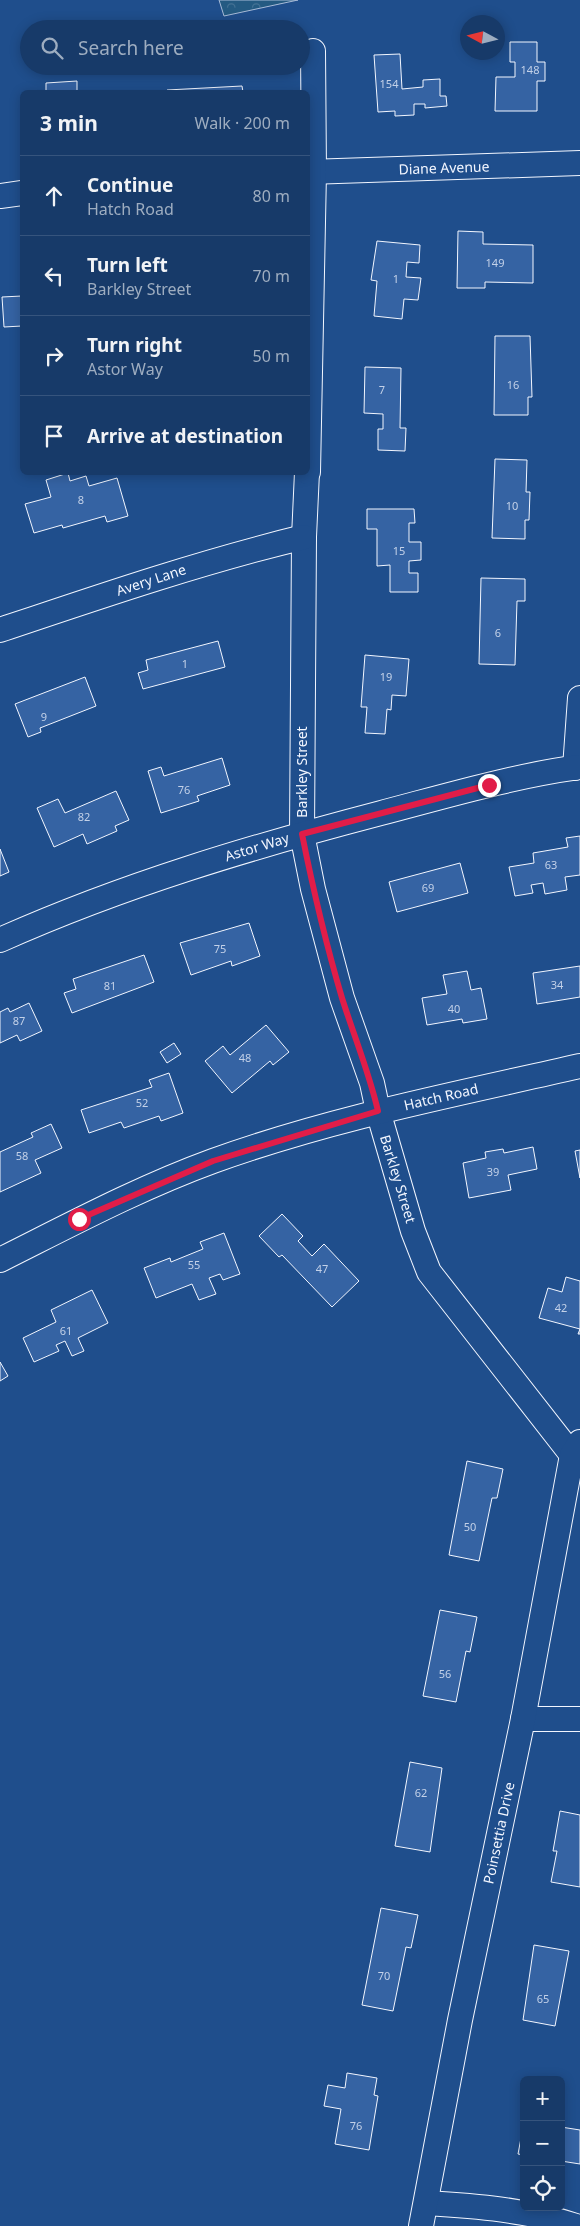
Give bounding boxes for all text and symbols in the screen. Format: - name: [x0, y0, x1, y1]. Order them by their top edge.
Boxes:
- north arrow: [460, 15, 505, 60]
- search box: [20, 20, 310, 75]
- icon: search: [38, 34, 66, 62]
- text: Search here: [78, 35, 184, 61]
- house number: 148: [521, 62, 539, 77]
- house number: 154: [380, 76, 399, 91]
- text: 3 min: [40, 109, 98, 137]
- text: Walk · 200 m: [195, 112, 290, 134]
- street label: Diane Avenue: [398, 156, 490, 179]
- text: Continue: [87, 172, 173, 198]
- icon: ahead: [40, 182, 68, 210]
- text: 80 m: [253, 185, 290, 207]
- text: Hatch Road: [87, 198, 174, 220]
- text: Turn left: [87, 252, 168, 278]
- house number: 149: [486, 255, 504, 270]
- icon: left: [40, 262, 68, 290]
- text: 70 m: [253, 265, 290, 287]
- house number: 1: [393, 271, 399, 286]
- text: Barkley Street: [87, 278, 191, 300]
- text: Turn right: [87, 332, 182, 358]
- icon: right: [40, 342, 68, 370]
- text: 50 m: [253, 345, 290, 367]
- text: Astor Way: [87, 358, 163, 380]
- house number: 16: [507, 377, 519, 392]
- house number: 7: [379, 382, 385, 397]
- icon: arrive: [40, 422, 68, 450]
- text: Arrive at destination: [87, 423, 283, 449]
- house number: 8: [78, 492, 84, 507]
- house number: 10: [506, 498, 518, 513]
- house number: 15: [393, 543, 405, 558]
- street label: Avery Lane: [114, 559, 188, 600]
- house number: 6: [495, 625, 501, 640]
- house number: 1: [182, 656, 188, 671]
- house number: 19: [380, 669, 392, 684]
- house number: 9: [41, 709, 47, 724]
- street label: Barkley Street: [292, 726, 311, 818]
- route end: [478, 774, 501, 797]
- house number: 76: [178, 782, 190, 797]
- house number: 82: [78, 809, 90, 824]
- street label: Astor Way: [222, 827, 292, 865]
- house number: 63: [545, 857, 557, 872]
- house number: 69: [422, 880, 434, 895]
- house number: 75: [214, 941, 226, 956]
- house number: 34: [551, 977, 564, 992]
- house number: 81: [104, 978, 116, 993]
- house number: 40: [448, 1001, 460, 1016]
- house number: 87: [13, 1013, 25, 1028]
- house number: 48: [239, 1050, 251, 1065]
- street label: Hatch Road: [402, 1079, 480, 1114]
- house number: 52: [136, 1095, 148, 1110]
- street label: Barkley Street: [376, 1132, 421, 1225]
- house number: 58: [16, 1148, 28, 1163]
- house number: 39: [487, 1164, 499, 1179]
- route start: [68, 1208, 91, 1231]
- house number: 55: [188, 1257, 200, 1272]
- house number: 47: [316, 1261, 328, 1276]
- house number: 42: [555, 1300, 567, 1315]
- house number: 61: [60, 1323, 72, 1338]
- house number: 50: [464, 1519, 476, 1534]
- house number: 56: [439, 1666, 451, 1681]
- street label: Poinsettia Drive: [478, 1780, 519, 1886]
- house number: 62: [415, 1785, 427, 1800]
- house number: 70: [378, 1968, 390, 1983]
- house number: 65: [537, 1991, 549, 2006]
- map controls: [520, 2076, 565, 2211]
- button: +: [520, 2076, 565, 2121]
- house number: 76: [350, 2118, 362, 2133]
- button: −: [520, 2121, 565, 2166]
- button: locate: [520, 2166, 565, 2211]

